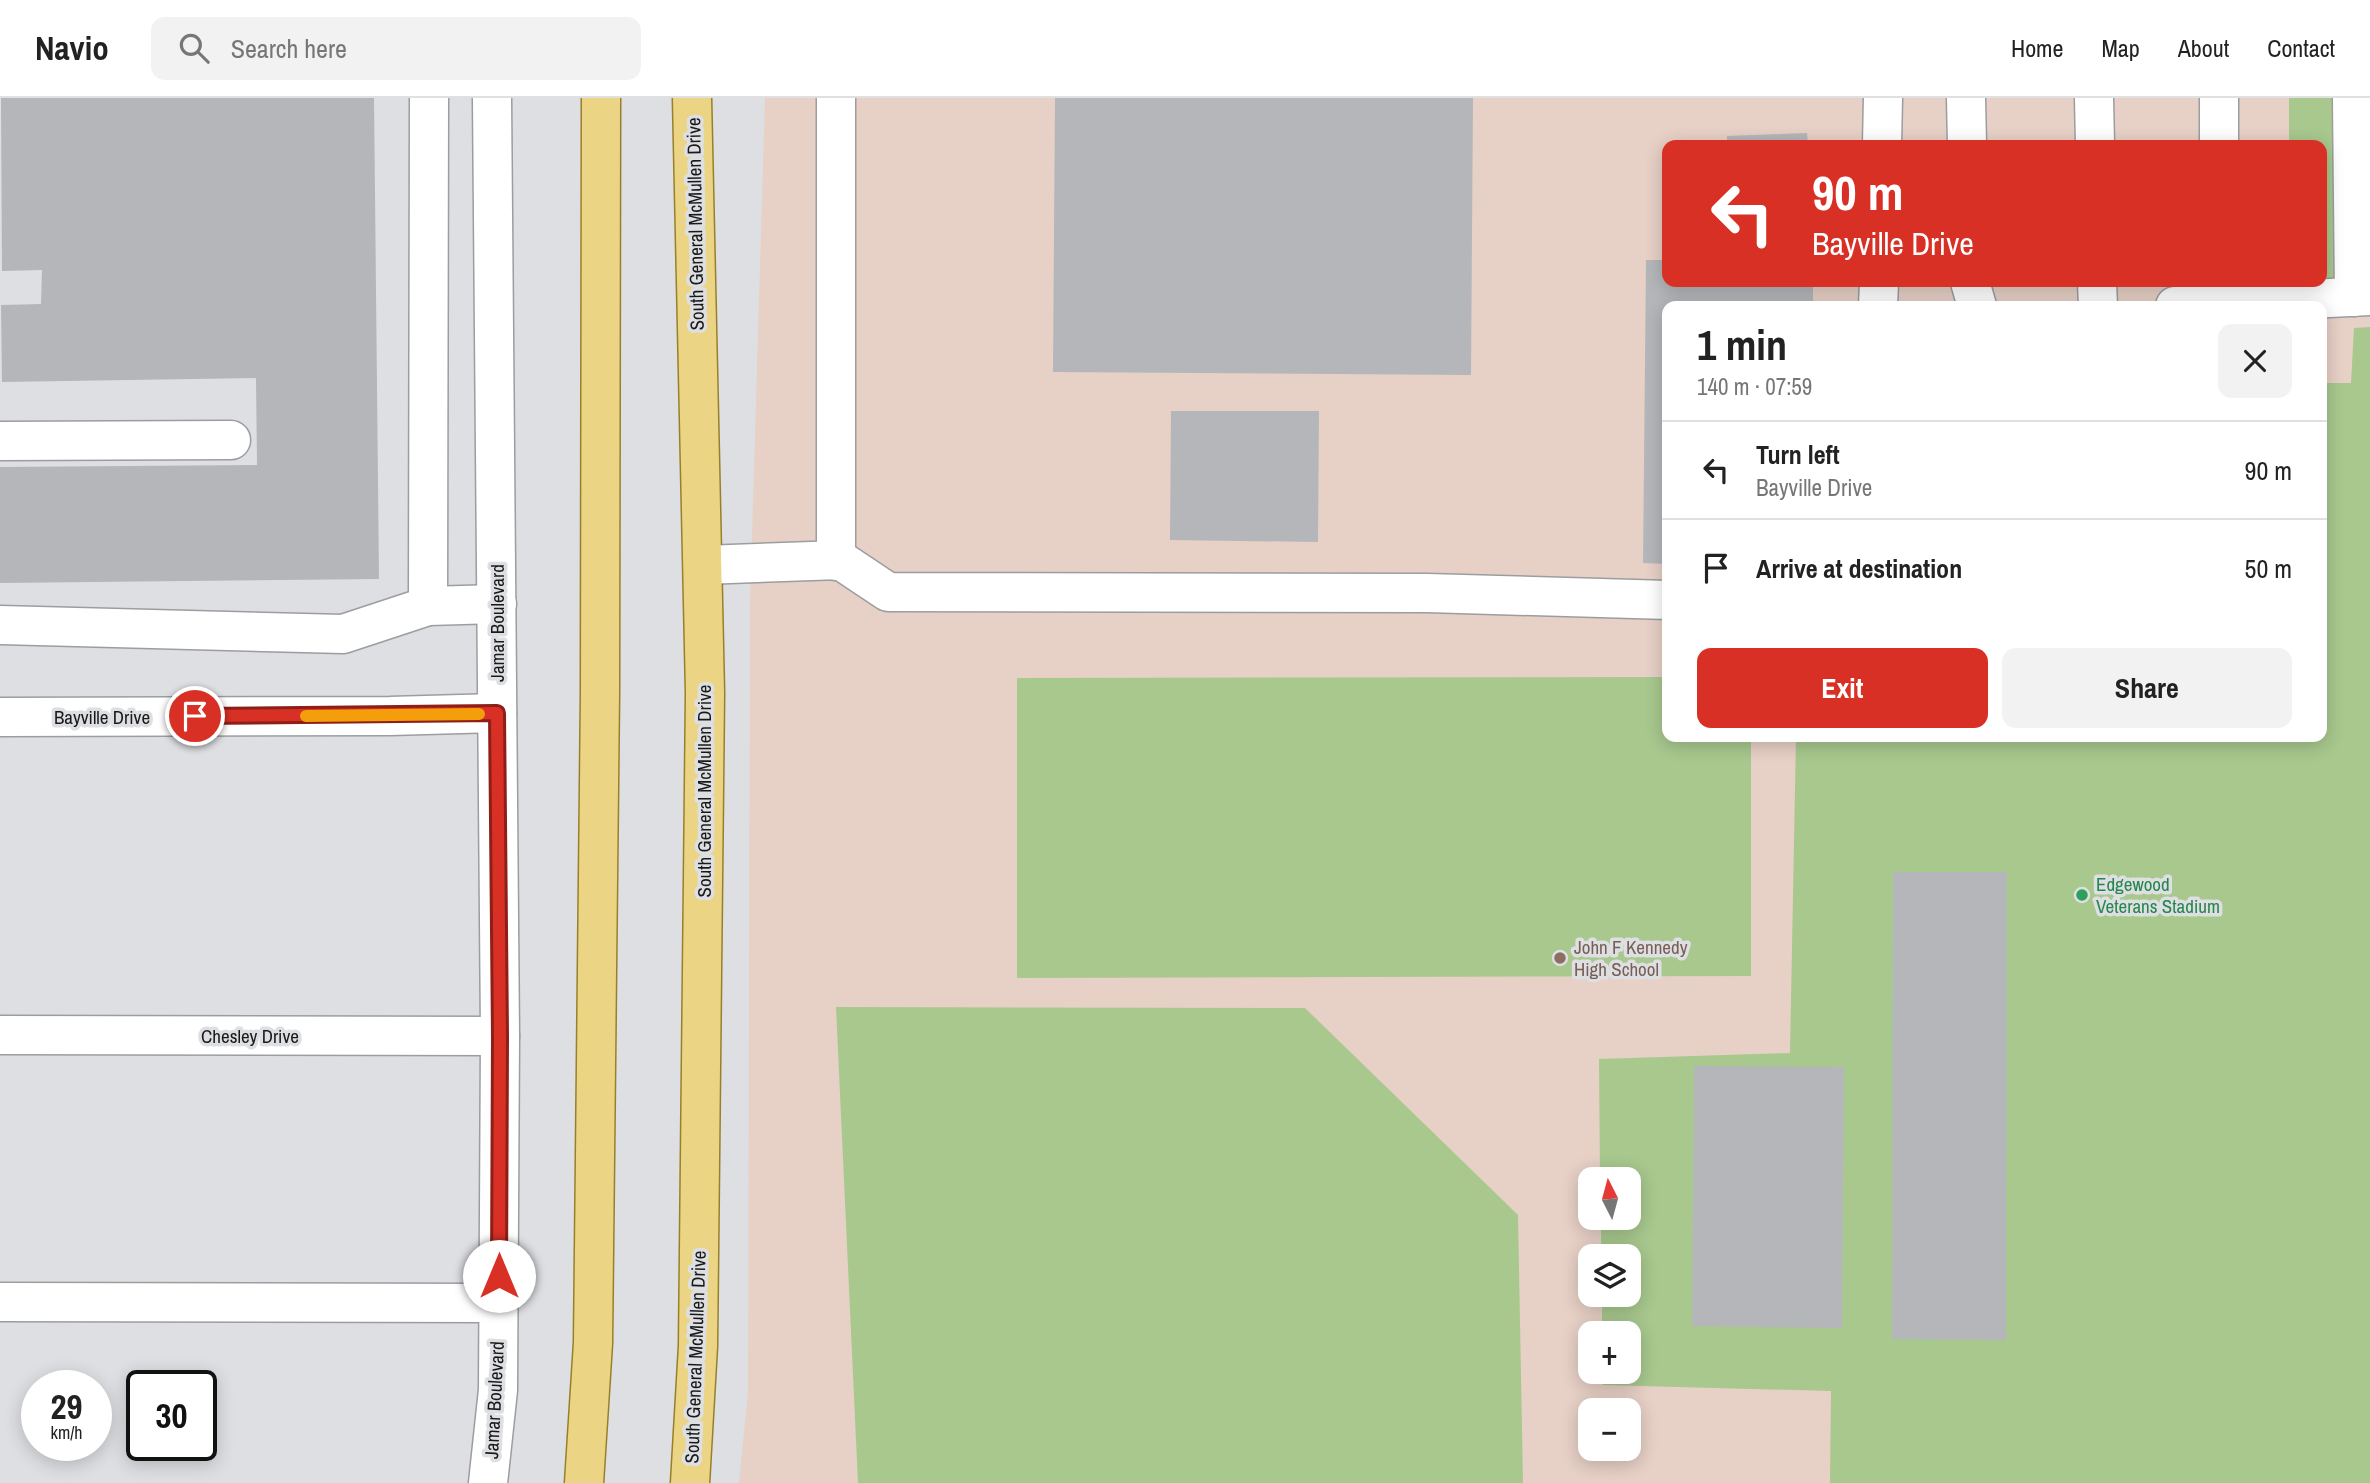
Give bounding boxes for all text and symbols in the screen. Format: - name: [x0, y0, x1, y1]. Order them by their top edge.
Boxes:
- search box: [151, 17, 641, 80]
- text: Navio: [35, 26, 109, 70]
- icon: search: [175, 29, 213, 67]
- text: Search here: [231, 31, 347, 66]
- text: Home: [2011, 32, 2063, 64]
- text: Map: [2101, 32, 2140, 64]
- text: About: [2178, 32, 2229, 64]
- text: Contact: [2267, 32, 2335, 64]
- street label: South General McMullen Drive: [680, 117, 710, 331]
- text: 90 m: [1812, 159, 1904, 225]
- icon: left: [1697, 168, 1788, 259]
- text: Bayville Drive: [1812, 222, 1974, 265]
- text: 1 min: [1697, 317, 1787, 373]
- button: close: [2218, 324, 2292, 398]
- text: 140 m · 07:59: [1697, 371, 1812, 402]
- text: Turn left: [1756, 437, 1840, 472]
- icon: left: [1697, 451, 1735, 489]
- text: 90 m: [2245, 453, 2292, 488]
- text: Bayville Drive: [1756, 472, 1872, 503]
- icon: arrive: [1697, 549, 1735, 587]
- text: Arrive at destination: [1756, 551, 1962, 586]
- text: 50 m: [2245, 551, 2292, 586]
- street label: Jamar Boulevard: [484, 564, 510, 682]
- button: Exit: [1697, 648, 1988, 728]
- button: Share: [2002, 648, 2292, 728]
- street label: South General McMullen Drive: [691, 684, 717, 898]
- pin: [165, 686, 225, 746]
- icon: arrive: [176, 697, 214, 735]
- street label: Bayville Drive: [54, 704, 150, 730]
- place label: Edgewood Veterans Stadium: [2096, 871, 2220, 919]
- marker: Edgewood Veterans Stadium: [2074, 887, 2090, 903]
- place label: John F Kennedy High School: [1574, 934, 1688, 982]
- marker: John F Kennedy High School: [1552, 950, 1568, 966]
- street label: Chesley Drive: [201, 1023, 299, 1049]
- north arrow: [1578, 1167, 1642, 1230]
- map controls: [1578, 1167, 1641, 1461]
- position arrow: [462, 1239, 536, 1313]
- button: layers: [1578, 1244, 1641, 1307]
- street label: South General McMullen Drive: [678, 1250, 712, 1464]
- button: +: [1578, 1321, 1641, 1384]
- street label: Jamar Boulevard: [478, 1341, 510, 1459]
- speed limit sign: 30: [126, 1370, 217, 1461]
- text: 29: [51, 1383, 82, 1430]
- button: −: [1578, 1398, 1641, 1461]
- text: km/h: [51, 1420, 83, 1445]

